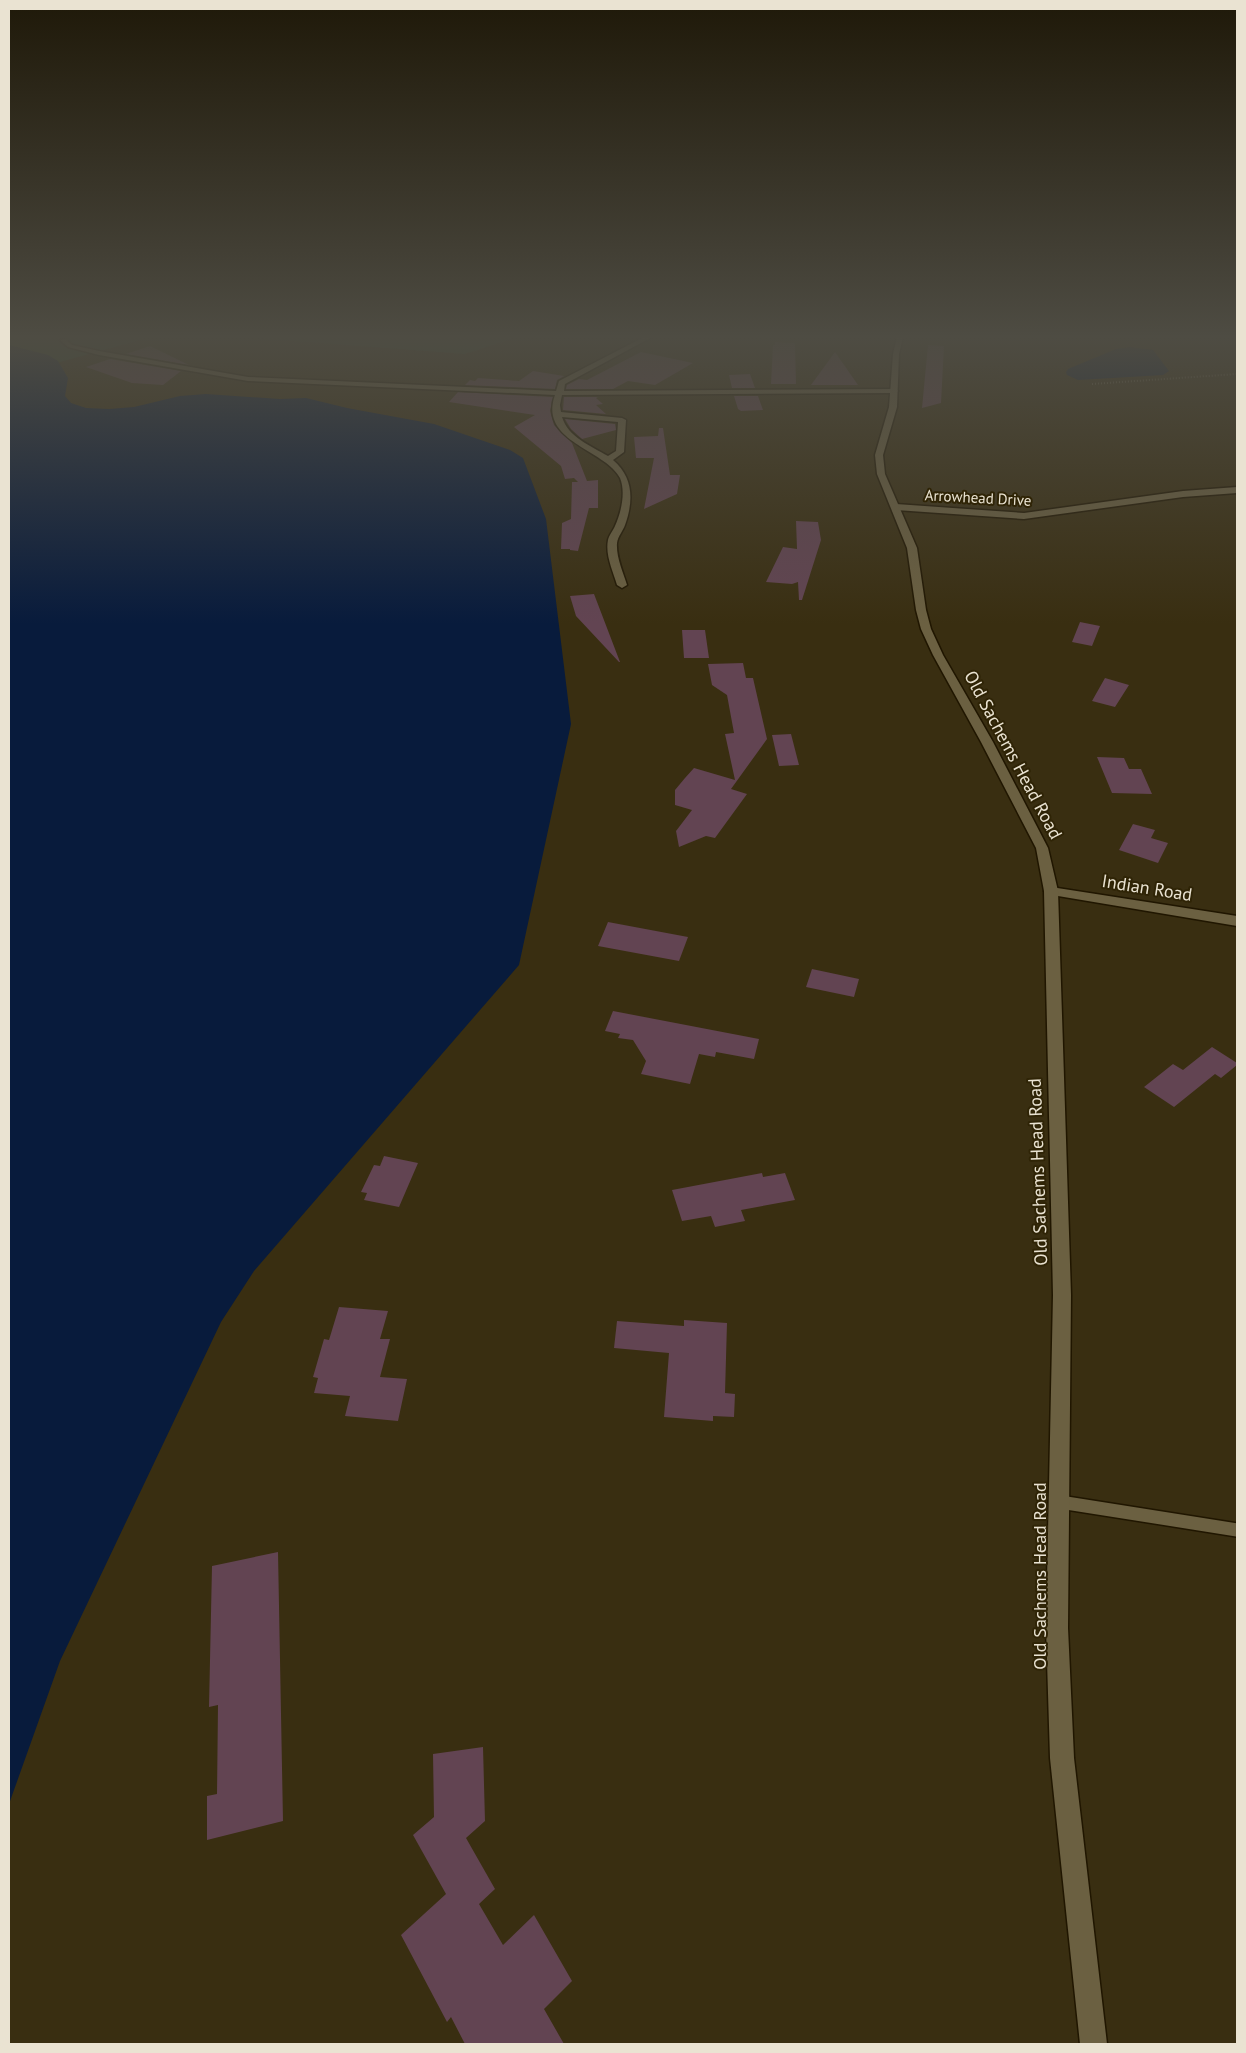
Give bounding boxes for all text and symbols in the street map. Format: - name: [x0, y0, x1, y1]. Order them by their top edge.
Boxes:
- street label: Arrowhead Drive: [924, 485, 1032, 510]
- street label: Old Sachems Head Road: [959, 667, 1068, 843]
- street label: Indian Road: [1100, 869, 1194, 906]
- street label: Old Sachems Head Road: [1023, 1078, 1052, 1266]
- street label: Old Sachems Head Road: [1028, 1482, 1051, 1670]

